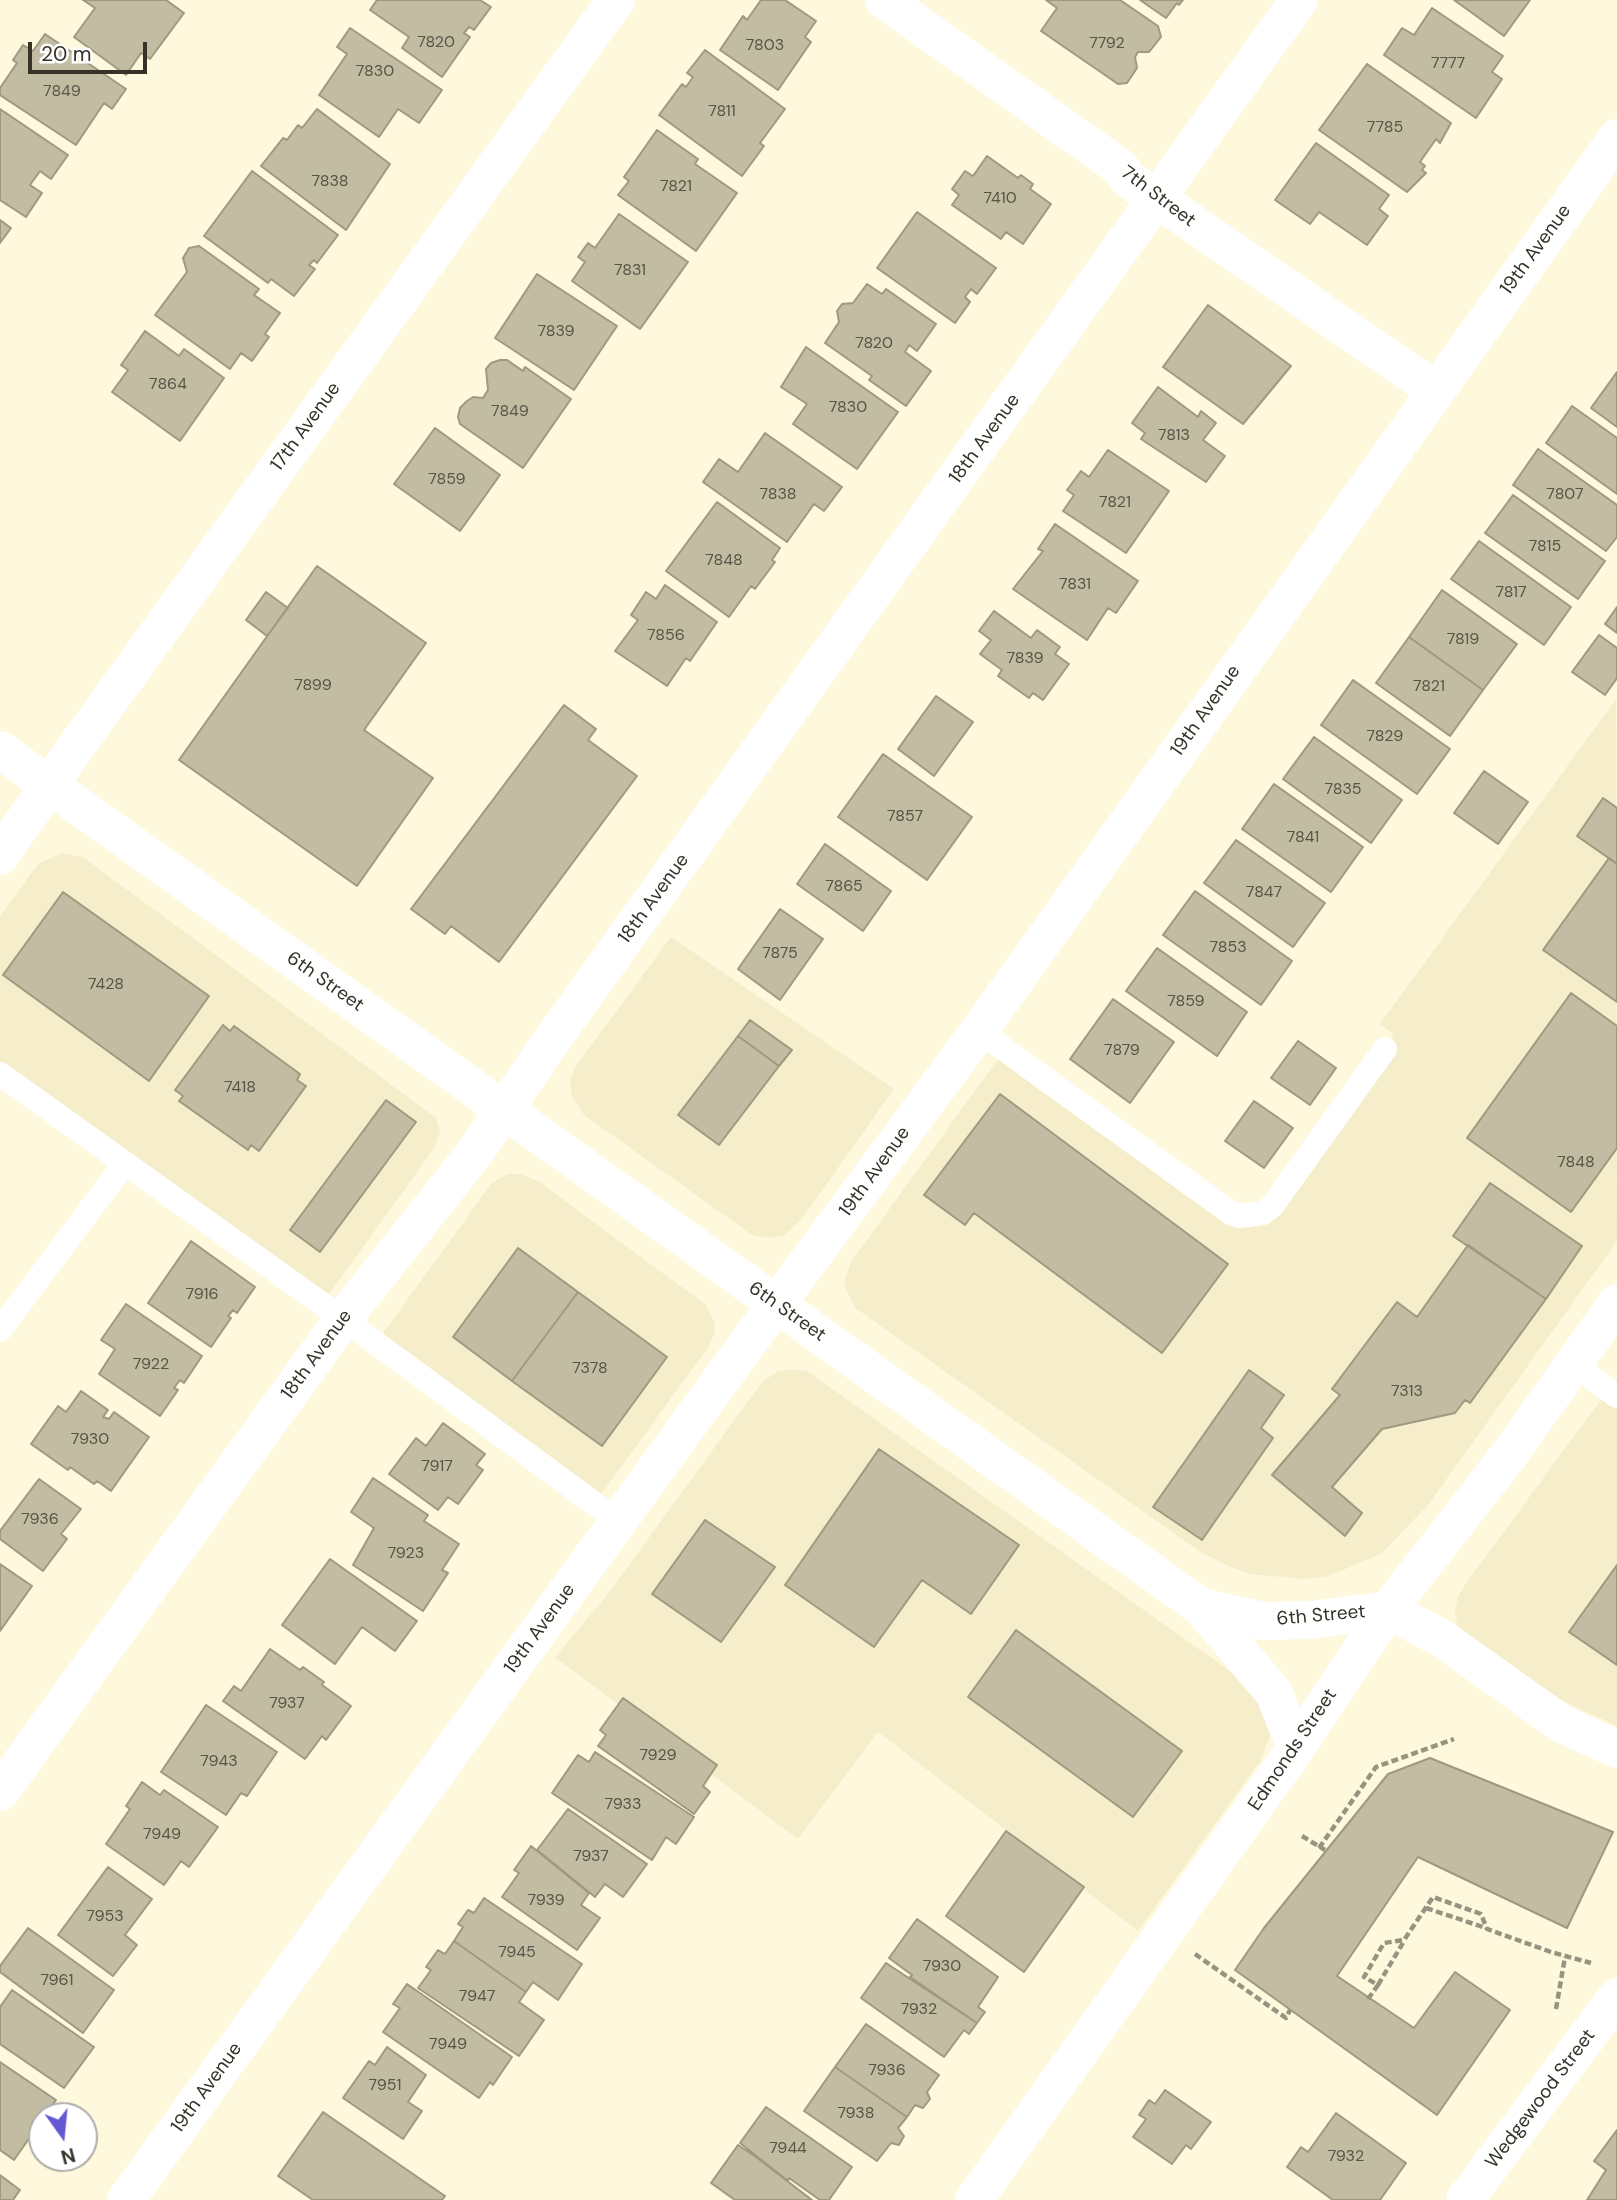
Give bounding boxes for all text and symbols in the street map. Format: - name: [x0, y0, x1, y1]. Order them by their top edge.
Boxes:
- scale bar: [32, 28, 150, 72]
- house number: 7820: [417, 33, 455, 53]
- house number: 7792: [1089, 34, 1125, 54]
- house number: 7803: [746, 36, 784, 56]
- text: 20 m: [41, 40, 92, 68]
- house number: 7777: [1431, 54, 1465, 74]
- house number: 7830: [356, 62, 394, 82]
- house number: 7849: [43, 82, 81, 102]
- house number: 7811: [708, 102, 736, 122]
- house number: 7785: [1367, 118, 1403, 138]
- street label: 7th Street: [1116, 162, 1200, 232]
- house number: 7838: [311, 172, 349, 192]
- house number: 7821: [660, 177, 692, 197]
- house number: 7410: [983, 189, 1017, 209]
- street label: 19th Avenue: [1496, 200, 1576, 300]
- house number: 7831: [614, 261, 646, 281]
- house number: 7839: [537, 322, 575, 342]
- house number: 7820: [855, 334, 893, 354]
- house number: 7864: [149, 375, 187, 395]
- street label: 17th Avenue: [266, 378, 346, 476]
- street label: 18th Avenue: [945, 390, 1025, 488]
- house number: 7830: [829, 398, 867, 418]
- house number: 7849: [491, 402, 529, 422]
- house number: 7813: [1158, 426, 1190, 446]
- house number: 7859: [428, 470, 466, 490]
- house number: 7838: [759, 485, 797, 505]
- house number: 7807: [1546, 485, 1584, 505]
- house number: 7821: [1099, 493, 1131, 513]
- house number: 7815: [1529, 537, 1561, 557]
- house number: 7848: [705, 551, 743, 571]
- house number: 7831: [1059, 575, 1091, 595]
- house number: 7817: [1495, 583, 1527, 603]
- house number: 7856: [647, 626, 685, 646]
- house number: 7819: [1447, 630, 1479, 650]
- house number: 7839: [1006, 649, 1044, 669]
- street label: 19th Avenue: [1166, 661, 1246, 761]
- house number: 7899: [294, 676, 332, 696]
- house number: 7821: [1413, 677, 1445, 697]
- house number: 7829: [1367, 727, 1403, 747]
- house number: 7835: [1324, 780, 1362, 800]
- house number: 7857: [887, 807, 923, 827]
- house number: 7841: [1287, 828, 1319, 848]
- street label: 18th Avenue: [614, 850, 694, 948]
- house number: 7865: [825, 877, 863, 897]
- house number: 7847: [1246, 883, 1282, 903]
- house number: 7853: [1209, 938, 1247, 958]
- house number: 7875: [762, 944, 798, 964]
- street label: 6th Street: [282, 947, 368, 1017]
- house number: 7428: [88, 975, 124, 995]
- house number: 7859: [1167, 992, 1205, 1012]
- house number: 7879: [1104, 1041, 1140, 1061]
- house number: 7418: [224, 1078, 256, 1098]
- street label: 19th Avenue: [835, 1122, 915, 1222]
- house number: 7848: [1557, 1153, 1595, 1173]
- street label: 6th Street: [744, 1277, 830, 1347]
- house number: 7916: [186, 1285, 218, 1305]
- street label: 18th Avenue: [277, 1306, 357, 1404]
- house number: 7922: [133, 1355, 169, 1375]
- house number: 7378: [572, 1359, 608, 1379]
- house number: 7313: [1391, 1382, 1423, 1402]
- house number: 7930: [71, 1430, 109, 1450]
- house number: 7917: [421, 1457, 453, 1477]
- house number: 7936: [21, 1510, 59, 1530]
- house number: 7923: [388, 1544, 424, 1564]
- street label: 19th Avenue: [500, 1579, 580, 1679]
- street label: 6th Street: [1276, 1601, 1366, 1631]
- street label: Edmonds Street: [1244, 1685, 1342, 1815]
- house number: 7937: [269, 1694, 305, 1714]
- house number: 7929: [639, 1746, 677, 1766]
- house number: 7943: [200, 1752, 238, 1772]
- house number: 7933: [605, 1795, 641, 1815]
- house number: 7949: [143, 1825, 181, 1845]
- house number: 7937: [573, 1847, 609, 1867]
- house number: 7939: [528, 1891, 564, 1911]
- house number: 7953: [86, 1907, 124, 1927]
- house number: 7945: [498, 1943, 536, 1963]
- house number: 7930: [923, 1957, 961, 1977]
- house number: 7961: [40, 1971, 74, 1991]
- house number: 7947: [459, 1987, 495, 2007]
- house number: 7932: [901, 2000, 937, 2020]
- street label: Wedgewood Street: [1481, 2025, 1601, 2173]
- house number: 7949: [429, 2035, 467, 2055]
- street label: 19th Avenue: [167, 2038, 247, 2138]
- house number: 7936: [868, 2061, 906, 2081]
- house number: 7951: [369, 2076, 401, 2096]
- north arrow: [28, 2102, 98, 2172]
- house number: 7938: [837, 2104, 875, 2124]
- house number: 7944: [769, 2139, 807, 2159]
- text: N: [58, 2142, 78, 2170]
- house number: 7932: [1328, 2147, 1364, 2167]

